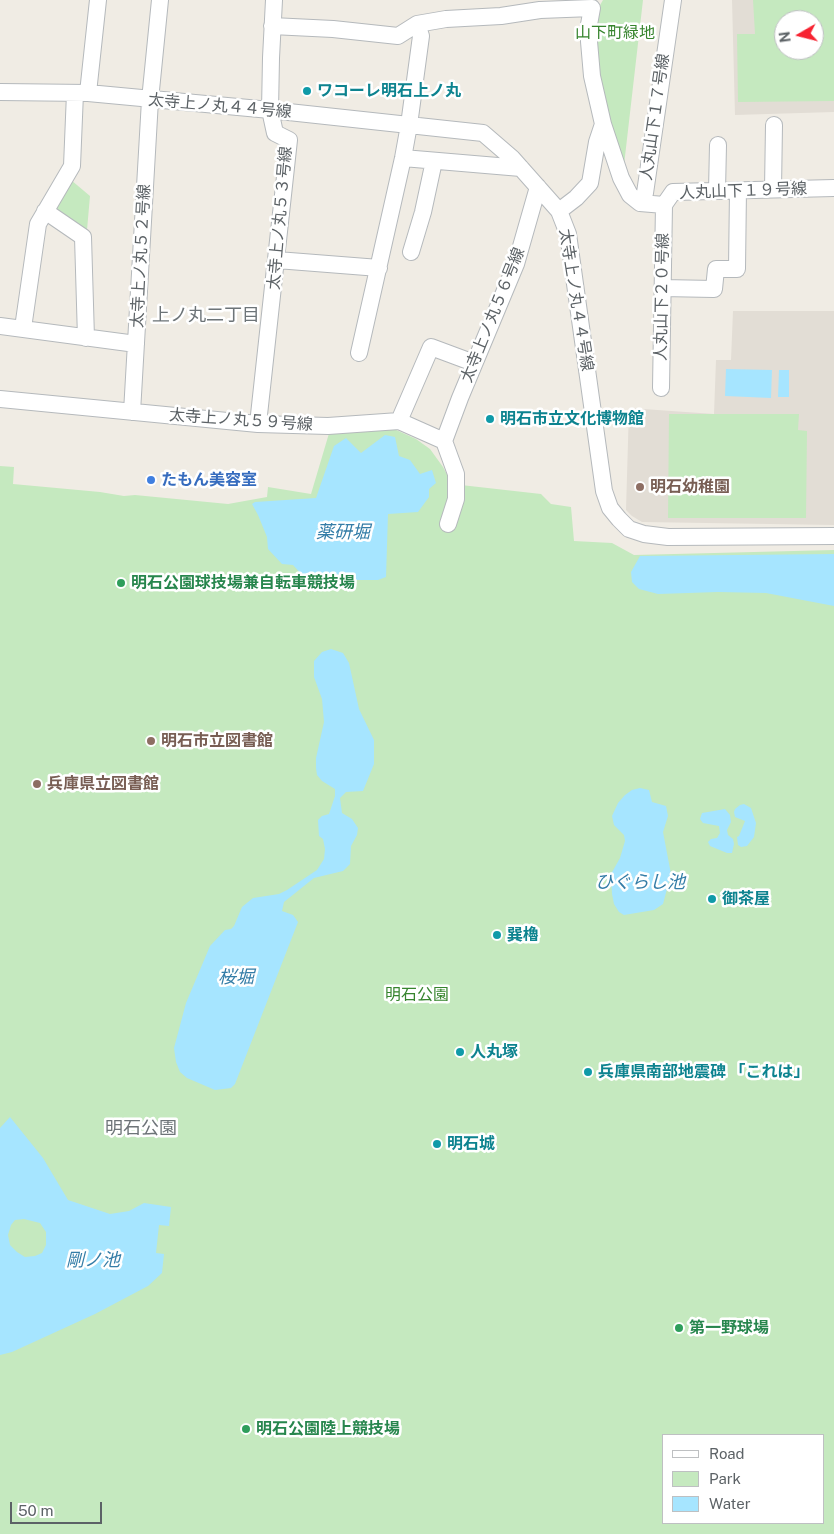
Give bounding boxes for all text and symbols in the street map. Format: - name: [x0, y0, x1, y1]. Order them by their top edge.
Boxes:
- north arrow: [774, 10, 824, 60]
- park label: 山下町緑地: [575, 23, 655, 43]
- text: N: [776, 30, 794, 43]
- street label: 人丸山下１７号線: [637, 52, 673, 182]
- place label: ワコーレ明石上ノ丸: [317, 81, 461, 101]
- marker: ワコーレ明石上ノ丸: [301, 85, 313, 97]
- street label: 太寺上ノ丸４４号線: [147, 90, 293, 122]
- street label: 太寺上ノ丸５３号線: [264, 145, 296, 291]
- street label: 人丸山下１９号線: [679, 179, 807, 203]
- street label: 太寺上ノ丸５２号線: [128, 184, 154, 328]
- street label: 太寺上ノ丸４４号線: [555, 227, 597, 373]
- street label: 人丸山下２０号線: [651, 233, 673, 361]
- street label: 太寺上ノ丸５６号線: [457, 245, 529, 385]
- district label: 上ノ丸二丁目: [152, 304, 260, 326]
- street label: 太寺上ノ丸５９号線: [169, 405, 313, 435]
- place label: 明石市立文化博物館: [500, 409, 644, 429]
- marker: 明石市立文化博物館: [484, 413, 496, 425]
- place label: たもん美容室: [161, 470, 257, 490]
- marker: たもん美容室: [145, 474, 157, 486]
- place label: 明石幼稚園: [650, 477, 730, 497]
- marker: 明石幼稚園: [634, 481, 646, 493]
- water label: 薬研堀: [316, 521, 370, 543]
- place label: 明石公園球技場兼自転車競技場: [131, 573, 355, 593]
- marker: 明石公園球技場兼自転車競技場: [115, 577, 127, 589]
- place label: 明石市立図書館: [161, 731, 273, 751]
- marker: 明石市立図書館: [145, 735, 157, 747]
- place label: 兵庫県立図書館: [47, 774, 159, 794]
- marker: 兵庫県立図書館: [31, 778, 43, 790]
- water label: ひぐらし池: [595, 871, 685, 893]
- place label: 御茶屋: [722, 889, 770, 909]
- marker: 御茶屋: [706, 893, 718, 905]
- place label: 巽櫓: [507, 925, 539, 945]
- marker: 巽櫓: [491, 929, 503, 941]
- water label: 桜堀: [218, 966, 254, 988]
- park label: 明石公園: [385, 985, 449, 1005]
- place label: 人丸塚: [470, 1042, 518, 1062]
- marker: 人丸塚: [454, 1046, 466, 1058]
- place label: 兵庫県南部地震碑 「これは」: [598, 1062, 810, 1082]
- marker: 兵庫県南部地震碑 「これは」: [582, 1066, 594, 1078]
- district label: 明石公園: [105, 1117, 177, 1139]
- place label: 明石城: [447, 1134, 495, 1154]
- marker: 明石城: [431, 1138, 443, 1150]
- water label: 剛ノ池: [66, 1249, 120, 1271]
- place label: 第一野球場: [689, 1318, 769, 1338]
- marker: 第一野球場: [673, 1322, 685, 1334]
- place label: 明石公園陸上競技場: [256, 1419, 400, 1439]
- marker: 明石公園陸上競技場: [240, 1423, 252, 1435]
- legend: [662, 1434, 824, 1524]
- text: Road: [709, 1445, 745, 1462]
- text: Park: [709, 1470, 741, 1487]
- scale bar: [12, 1492, 105, 1524]
- text: Water: [709, 1495, 751, 1512]
- text: 50 m: [18, 1502, 53, 1519]

